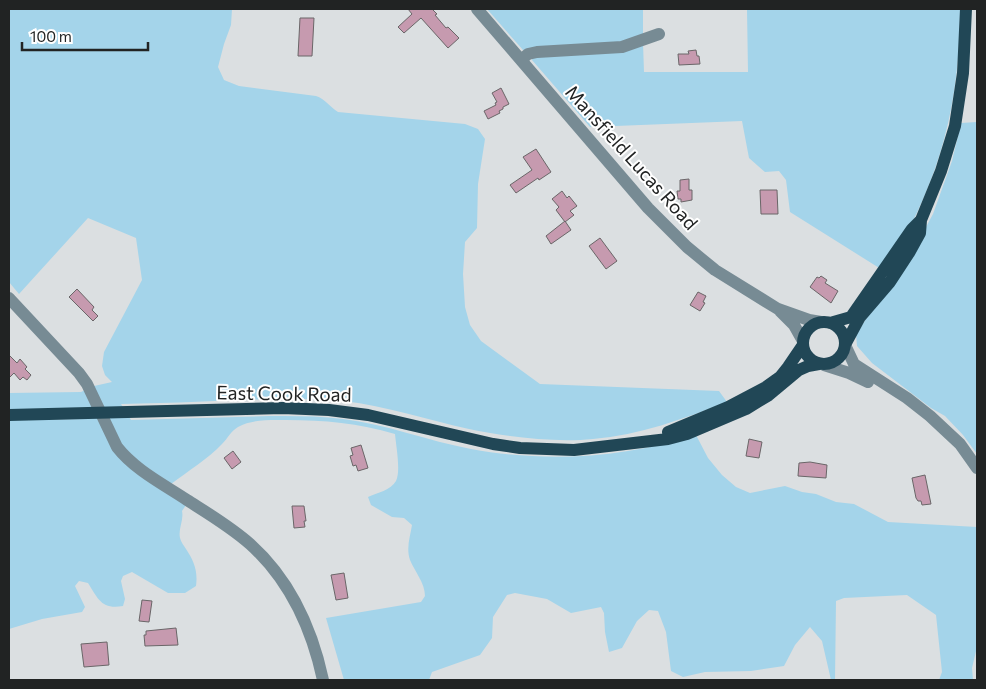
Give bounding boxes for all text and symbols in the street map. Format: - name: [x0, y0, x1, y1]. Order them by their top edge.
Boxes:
- scale bar: [22, 20, 149, 52]
- text: 100 m: [30, 27, 72, 45]
- street label: Mansfield Lucas Road: [561, 80, 703, 234]
- street label: East Cook Road: [216, 380, 352, 406]

